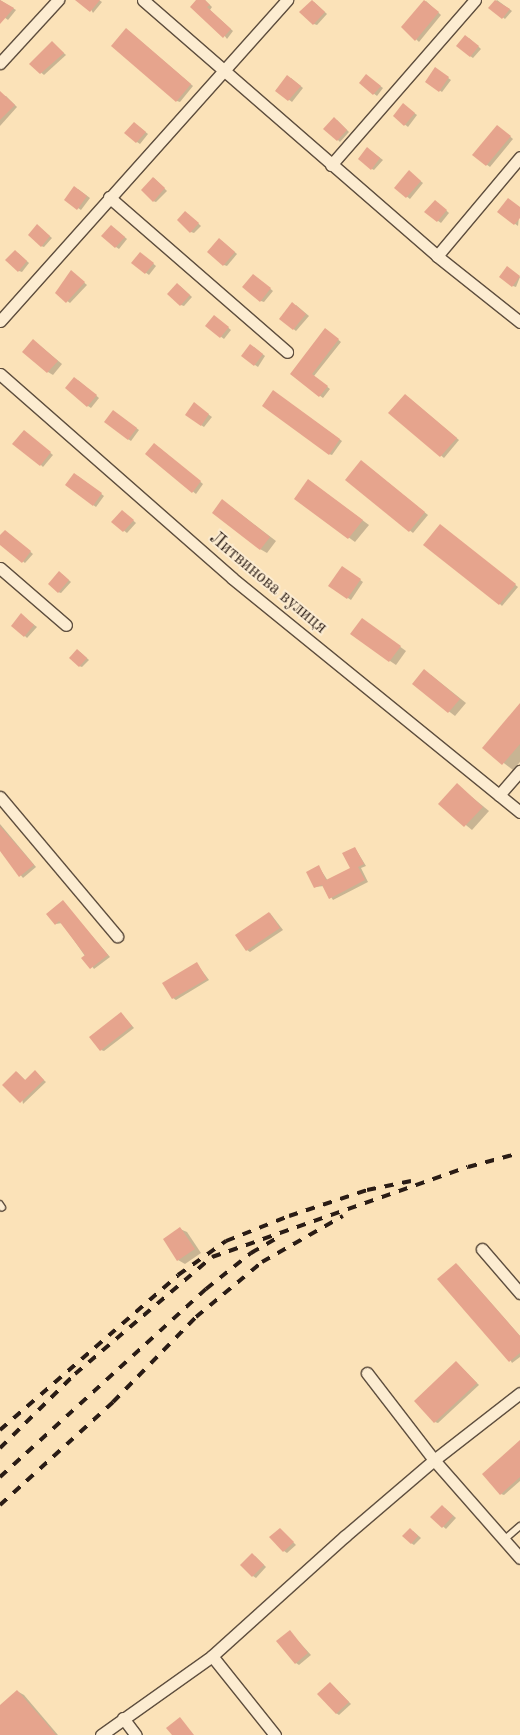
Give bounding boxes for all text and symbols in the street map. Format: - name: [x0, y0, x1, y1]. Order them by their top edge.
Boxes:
- street label: Литвинова вулиця: [205, 527, 331, 639]

